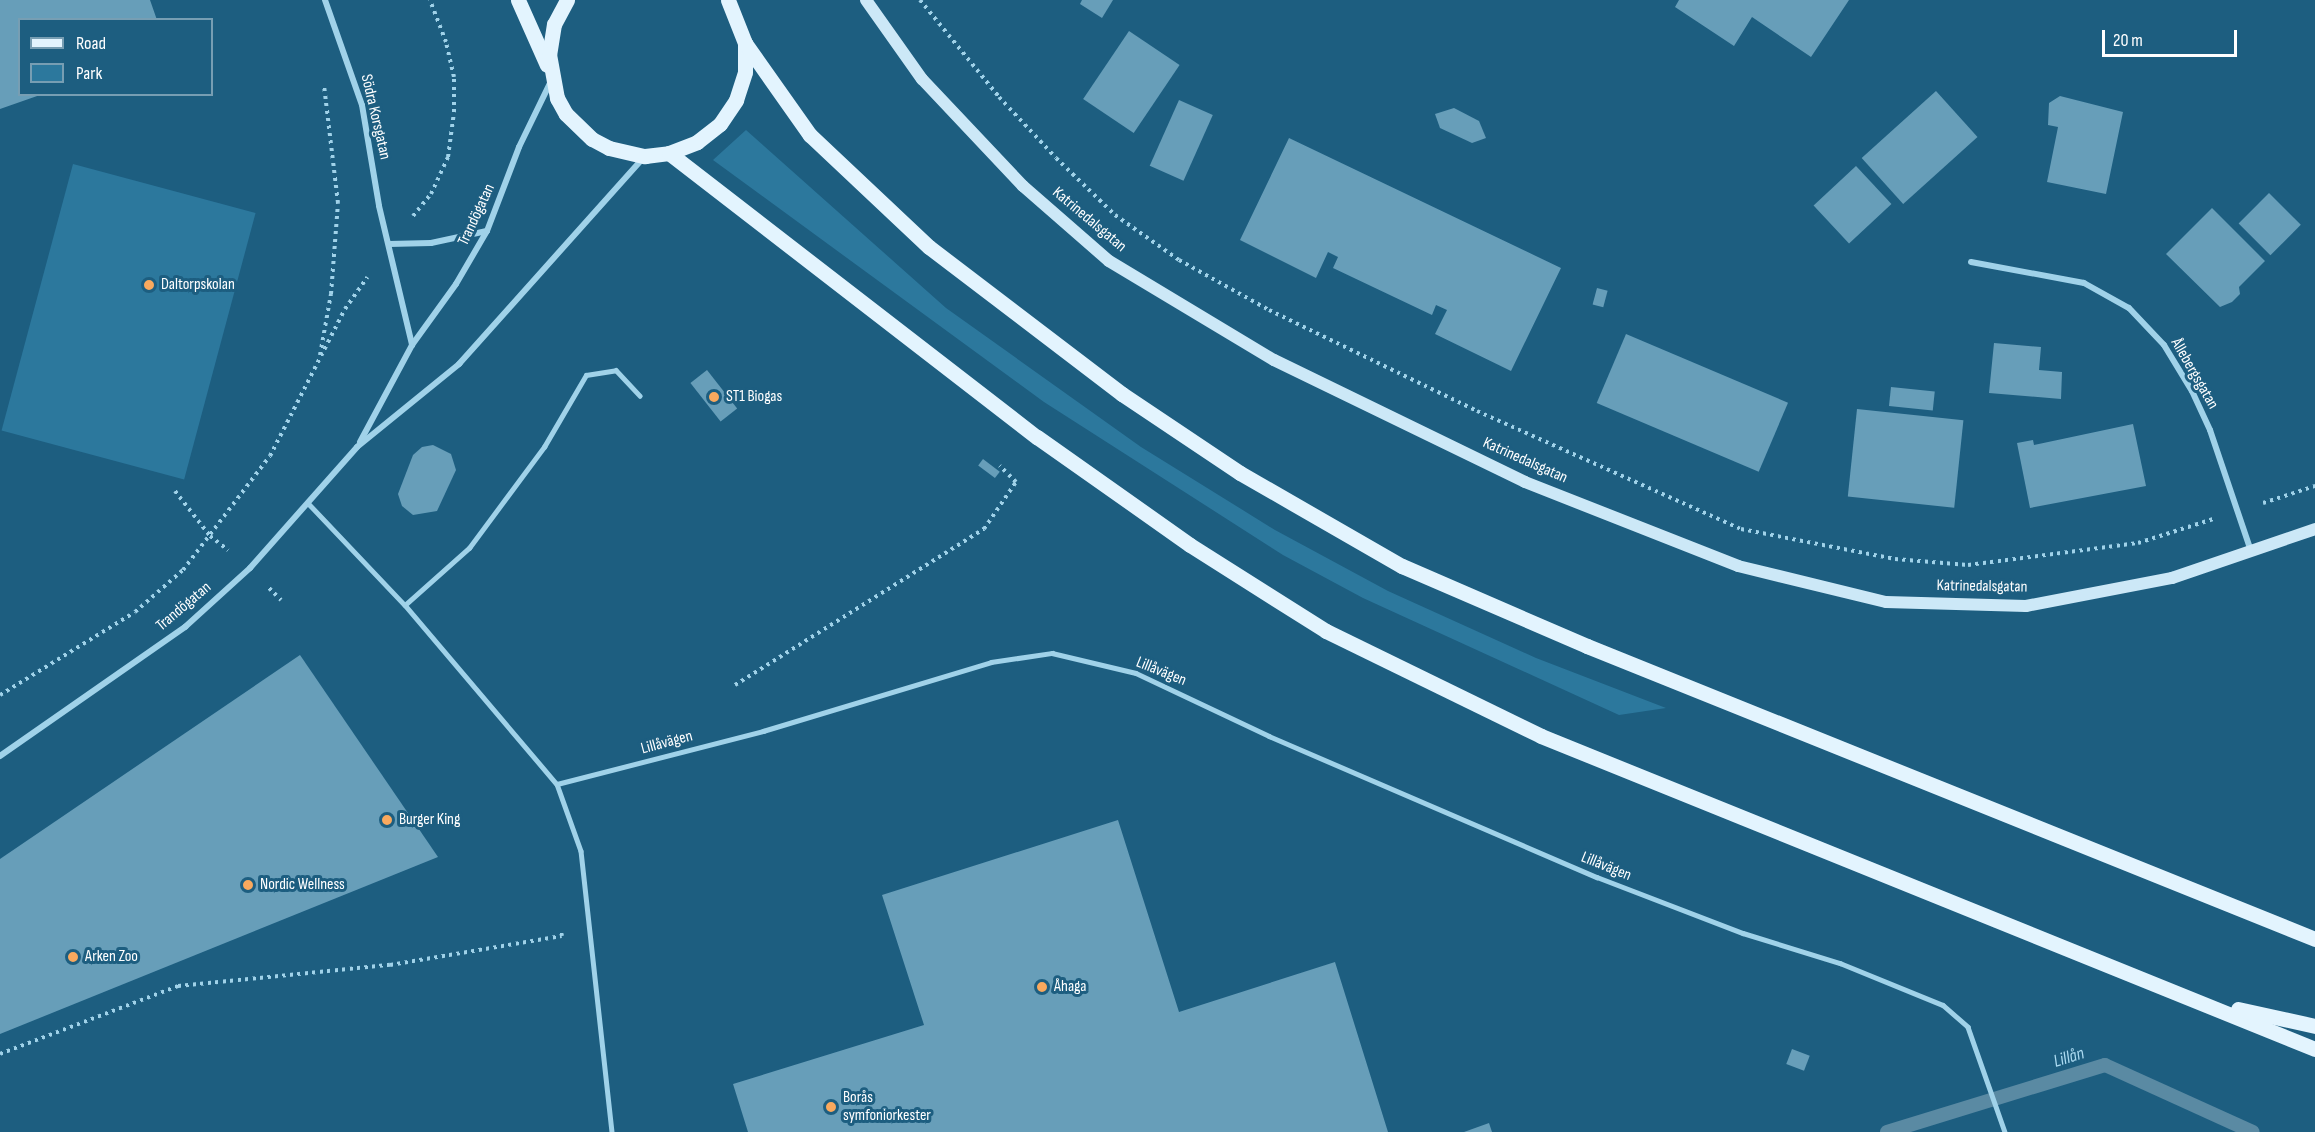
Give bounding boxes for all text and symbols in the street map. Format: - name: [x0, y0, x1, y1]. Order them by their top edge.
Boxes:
- legend: [18, 18, 213, 96]
- scale bar: [2105, 18, 2240, 56]
- text: 20 m: [2113, 30, 2143, 51]
- text: Road: [76, 33, 106, 54]
- text: Park: [76, 63, 102, 84]
- street label: Södra Korsgatan: [356, 72, 394, 162]
- street label: Trandögatan: [454, 181, 500, 249]
- street label: Katrinedalsgatan: [1048, 184, 1130, 256]
- place label: Daltorpskolan: [161, 275, 235, 295]
- marker: Daltorpskolan: [142, 278, 156, 292]
- street label: Ållebergsgatan: [2166, 335, 2222, 413]
- place label: ST1 Biogas: [726, 387, 782, 407]
- marker: ST1 Biogas: [707, 390, 721, 404]
- street label: Katrinedalsgatan: [1480, 434, 1570, 488]
- street label: Katrinedalsgatan: [1937, 577, 2027, 597]
- street label: Trandögatan: [153, 578, 215, 636]
- street label: Lillåvägen: [1133, 653, 1189, 691]
- street label: Lillåvägen: [639, 727, 695, 759]
- place label: Burger King: [399, 810, 460, 830]
- marker: Burger King: [380, 813, 394, 827]
- street label: Lillåvägen: [1578, 848, 1634, 886]
- place label: Nordic Wellness: [260, 875, 345, 895]
- marker: Nordic Wellness: [241, 878, 255, 892]
- place label: Arken Zoo: [85, 947, 138, 967]
- marker: Arken Zoo: [66, 950, 80, 964]
- place label: Åhaga: [1054, 977, 1086, 997]
- marker: Åhaga: [1035, 980, 1049, 994]
- water label: Lillån: [2051, 1043, 2087, 1073]
- place label: Borås symfoniorkester: [843, 1088, 931, 1126]
- marker: Borås symfoniorkester: [824, 1100, 838, 1114]

